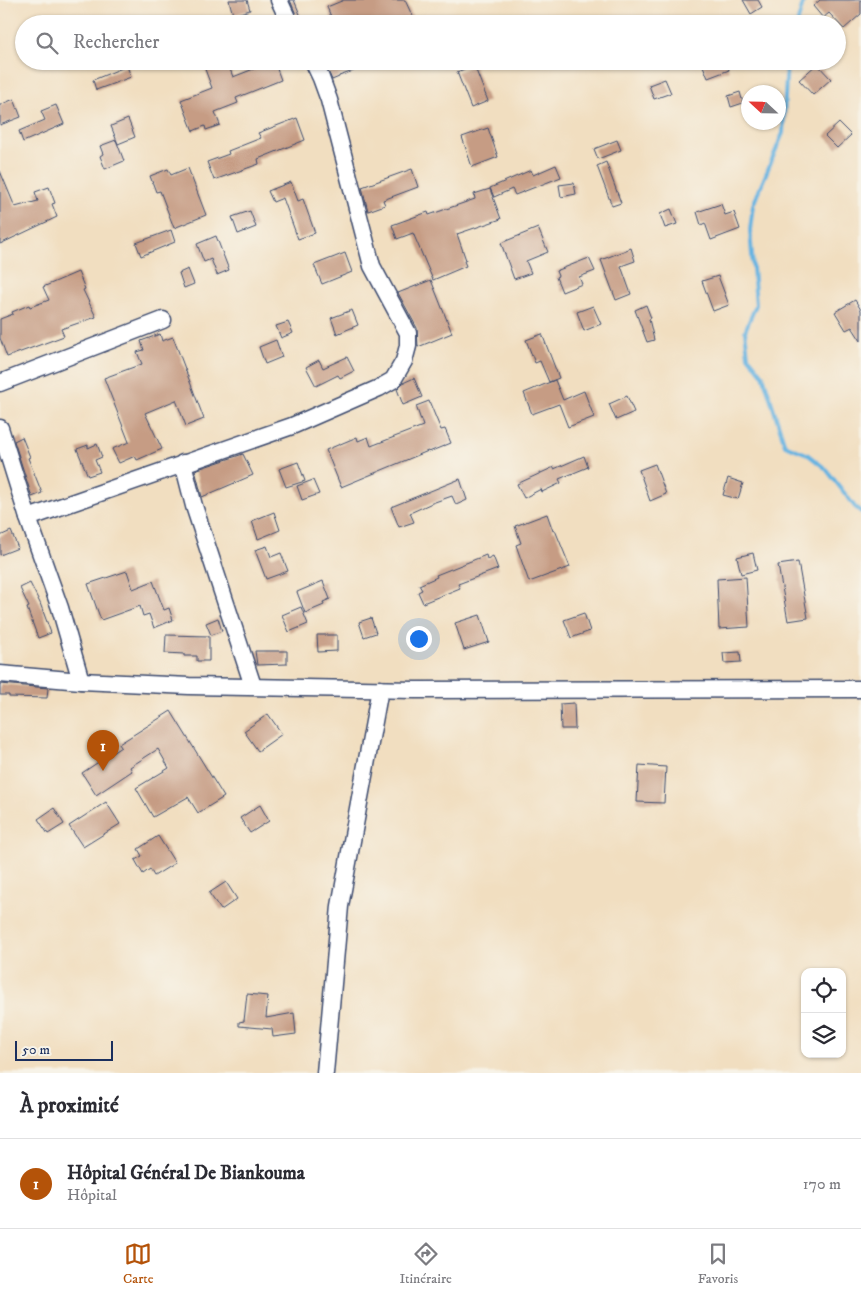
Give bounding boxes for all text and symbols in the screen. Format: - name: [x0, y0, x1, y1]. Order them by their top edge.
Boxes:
- search box: [15, 15, 846, 70]
- icon: search: [33, 29, 61, 57]
- text: Rechercher: [73, 31, 159, 54]
- north arrow: [741, 85, 786, 130]
- your location: [406, 626, 432, 652]
- pin: 1: [87, 730, 119, 771]
- map controls: [801, 968, 846, 1058]
- button: locate: [801, 968, 846, 1013]
- button: layers: [801, 1013, 846, 1058]
- scale bar: [15, 1038, 112, 1061]
- text: 50 m: [22, 1041, 50, 1059]
- text: À proximité: [20, 1093, 119, 1119]
- text: Hôpital Général De Biankouma: [67, 1162, 305, 1185]
- text: 1: [33, 1174, 39, 1194]
- text: 170 m: [803, 1174, 841, 1194]
- text: Hôpital: [67, 1185, 117, 1205]
- tab: Carte: [123, 1240, 154, 1288]
- tab: Itinéraire: [399, 1240, 452, 1288]
- tab: Favoris: [698, 1240, 738, 1288]

